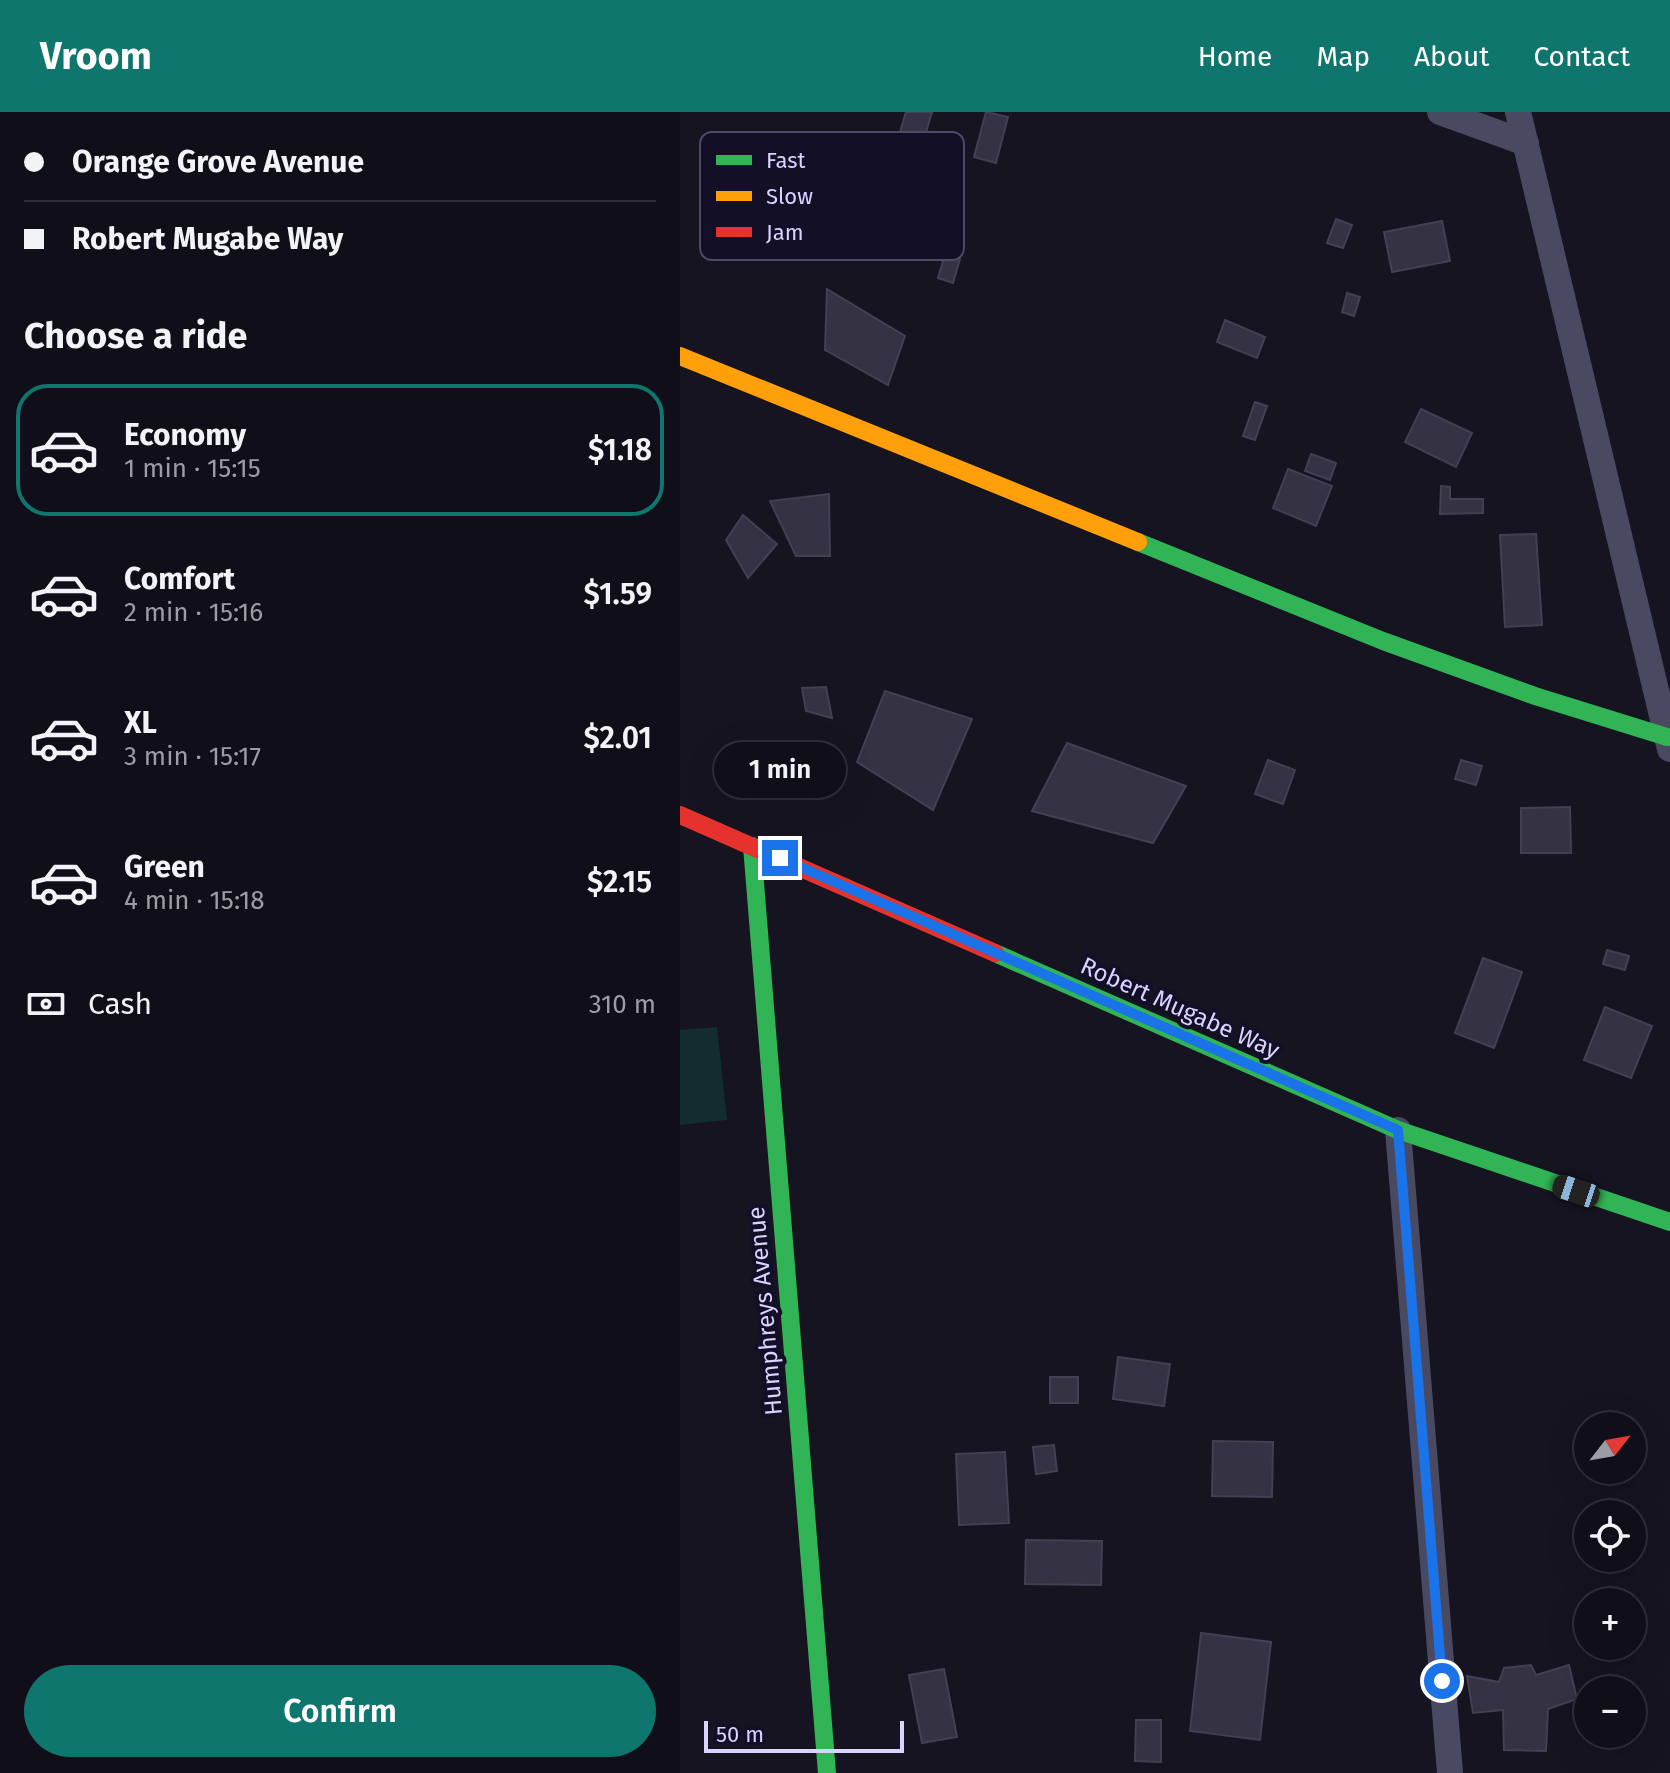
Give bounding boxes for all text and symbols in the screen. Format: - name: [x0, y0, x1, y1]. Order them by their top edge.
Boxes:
- text: Vroom: [40, 33, 152, 79]
- text: Home: [1198, 40, 1272, 73]
- text: Map: [1316, 40, 1370, 73]
- text: About: [1414, 40, 1489, 73]
- text: Contact: [1533, 40, 1630, 73]
- legend: [700, 132, 964, 260]
- text: Orange Grove Avenue: [72, 144, 364, 180]
- text: Fast: [766, 147, 806, 174]
- text: Slow: [766, 183, 813, 210]
- text: Jam: [766, 219, 804, 246]
- text: Robert Mugabe Way: [72, 221, 343, 257]
- text: Choose a ride: [24, 314, 247, 358]
- icon: car: [28, 414, 100, 486]
- text: Economy: [124, 417, 246, 453]
- text: $1.18: [588, 432, 652, 468]
- text: 1 min · 15:15: [124, 453, 261, 484]
- icon: car: [28, 558, 100, 630]
- text: Comfort: [124, 561, 235, 597]
- text: $1.59: [584, 576, 652, 612]
- text: 2 min · 15:16: [124, 597, 263, 628]
- icon: car: [28, 702, 100, 774]
- text: XL: [124, 705, 157, 741]
- text: $2.01: [583, 720, 652, 756]
- text: 3 min · 15:17: [124, 741, 261, 772]
- callout: 1 min: [714, 742, 846, 798]
- text: 1 min: [749, 754, 811, 785]
- route end: [762, 840, 798, 876]
- icon: car: [28, 846, 100, 918]
- text: Green: [124, 849, 205, 885]
- text: $2.15: [587, 864, 652, 900]
- text: 4 min · 15:18: [124, 885, 265, 916]
- street label: Robert Mugabe Way: [1076, 952, 1284, 1065]
- icon: cash: [24, 982, 68, 1026]
- text: Cash: [88, 986, 152, 1022]
- text: 310 m: [589, 989, 656, 1020]
- car: [1549, 1172, 1603, 1210]
- street label: Humphreys Avenue: [742, 1205, 788, 1417]
- north arrow: [1574, 1412, 1646, 1484]
- map controls: [1574, 1412, 1646, 1748]
- button: locate: [1574, 1500, 1646, 1572]
- button: +: [1574, 1588, 1646, 1660]
- route start: [1424, 1663, 1460, 1699]
- button: Confirm: [24, 1665, 656, 1757]
- button: −: [1574, 1676, 1646, 1748]
- scale bar: [704, 1717, 904, 1753]
- text: 50 m: [716, 1721, 764, 1748]

